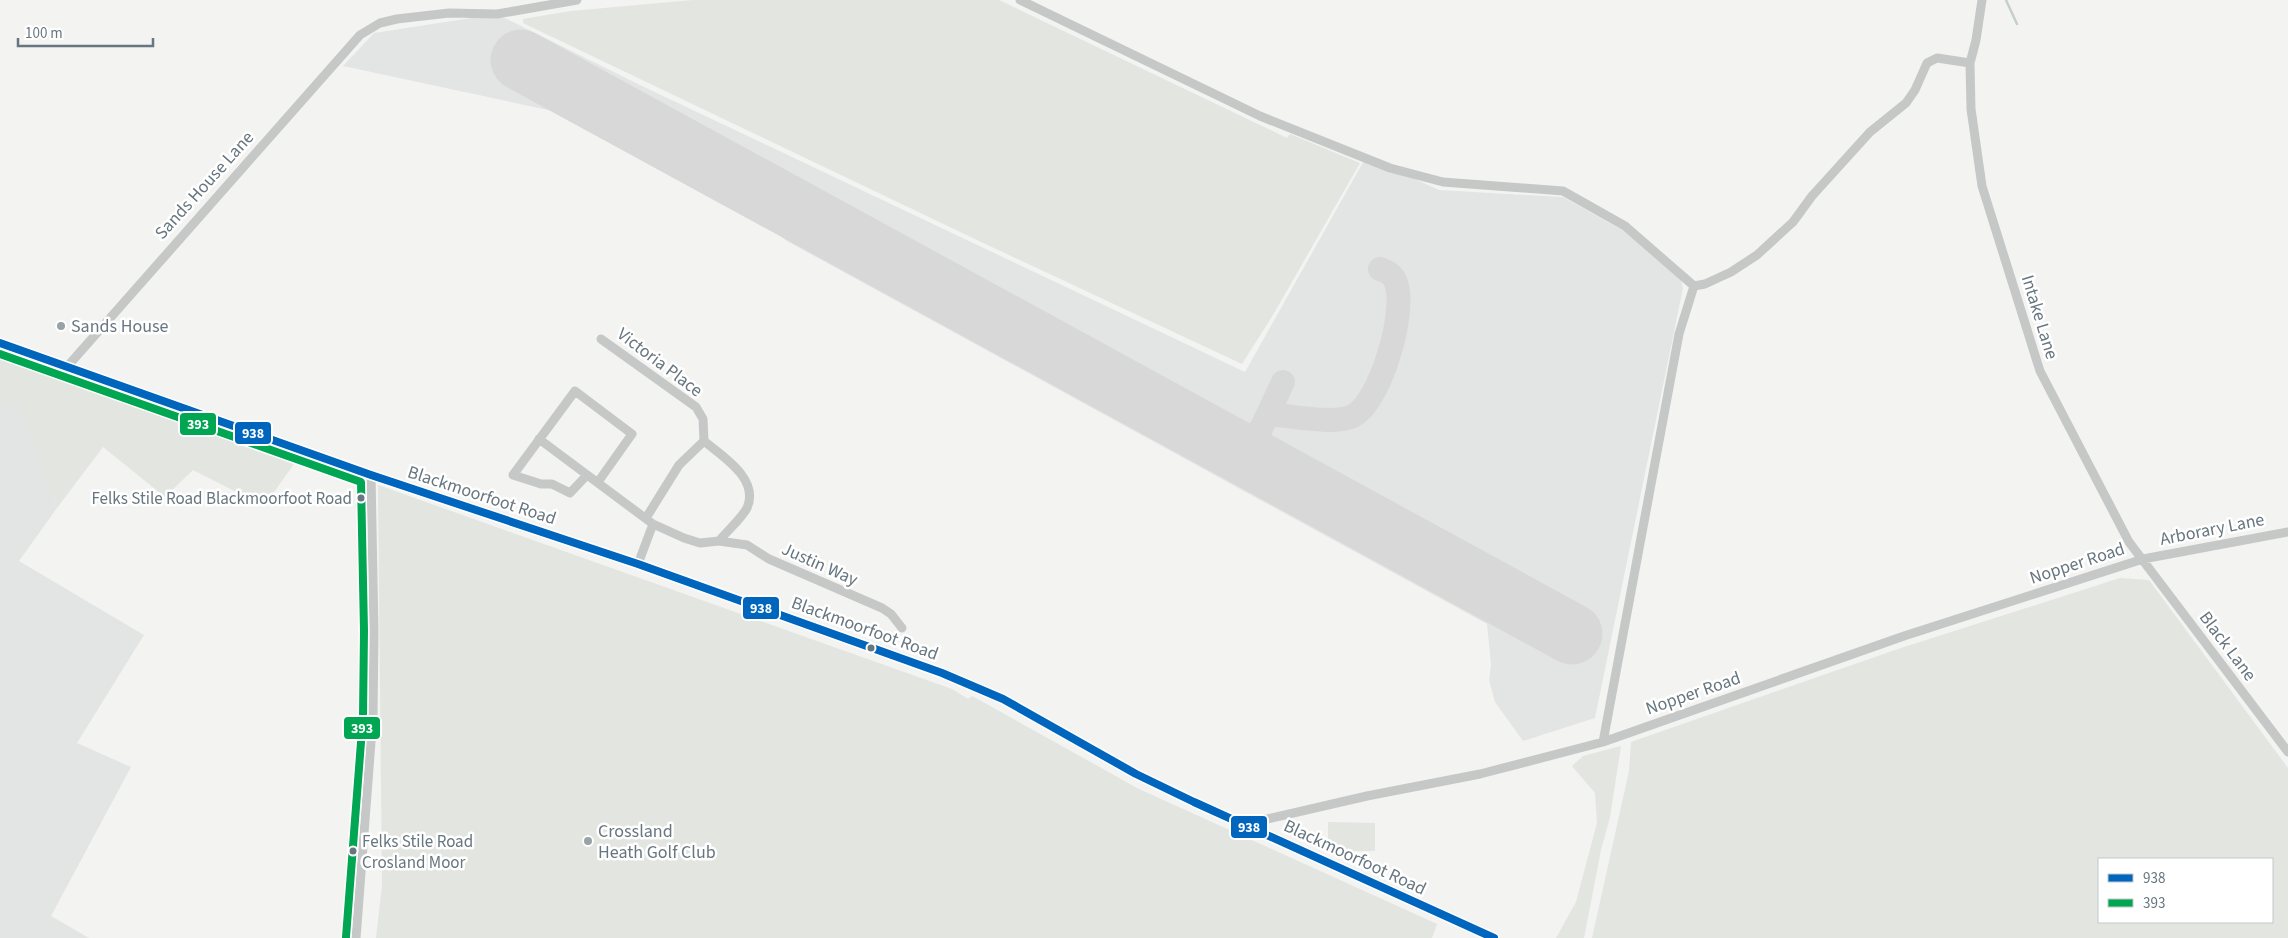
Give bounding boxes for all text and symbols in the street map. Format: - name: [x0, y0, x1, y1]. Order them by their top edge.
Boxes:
- scale bar: [18, 15, 152, 47]
- text: 100 m: [25, 23, 63, 44]
- street label: Sands House Lane: [149, 126, 260, 245]
- street label: Intake Lane: [2015, 272, 2064, 362]
- place label: Sands House: [71, 314, 168, 339]
- marker: Sands House: [55, 320, 67, 332]
- street label: Victoria Place: [612, 322, 708, 403]
- line badge: 393: [179, 412, 217, 436]
- text: 393: [187, 415, 209, 435]
- line badge: 938: [234, 421, 272, 445]
- text: 938: [242, 424, 264, 444]
- street label: Blackmoorfoot Road: [404, 460, 559, 531]
- place label: Felks Stile Road Blackmoorfoot Road: [91, 487, 352, 511]
- marker: Felks Stile Road Blackmoorfoot Road: [356, 493, 366, 503]
- street label: Arborary Lane: [2158, 507, 2267, 552]
- street label: Nopper Road: [2026, 536, 2128, 591]
- street label: Justin Way: [778, 537, 862, 593]
- street label: Blackmoorfoot Road: [788, 590, 942, 667]
- line badge: 938: [742, 596, 780, 620]
- text: 938: [750, 599, 772, 619]
- street label: Black Lane: [2193, 606, 2262, 686]
- unlabelled marker: [866, 643, 876, 653]
- street label: Nopper Road: [1642, 666, 1744, 721]
- line badge: 393: [343, 716, 381, 740]
- text: 393: [351, 719, 373, 739]
- street label: Blackmoorfoot Road: [1279, 813, 1430, 901]
- line badge: 938: [1230, 815, 1268, 839]
- text: 938: [1238, 818, 1260, 838]
- place label: Crossland Heath Golf Club: [598, 819, 716, 865]
- place label: Felks Stile Road Crosland Moor: [362, 830, 473, 875]
- marker: Crossland Heath Golf Club: [582, 835, 594, 847]
- marker: Felks Stile Road Crosland Moor: [348, 846, 358, 856]
- legend: [2098, 858, 2273, 923]
- text: 938: [2143, 868, 2165, 889]
- text: 393: [2143, 893, 2165, 914]

